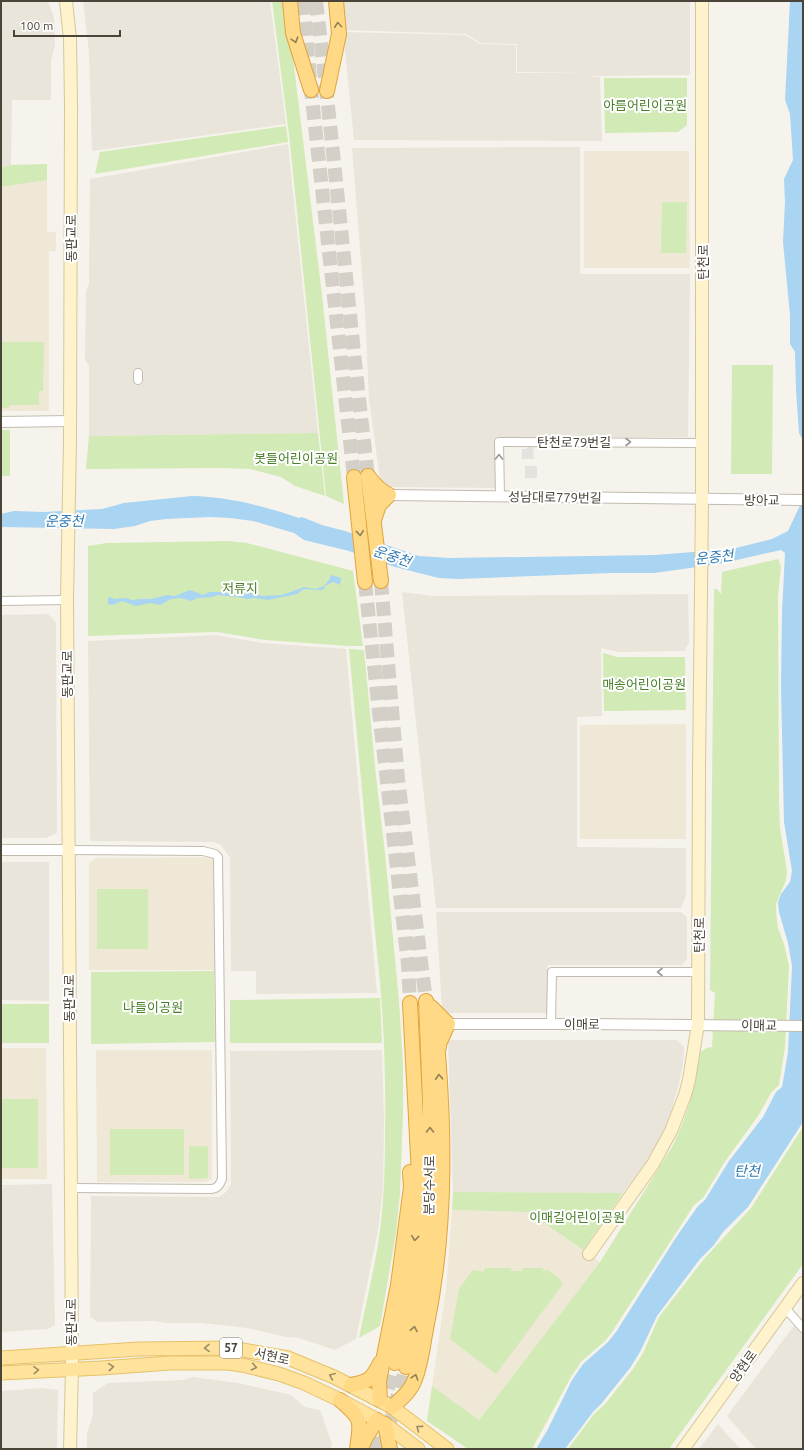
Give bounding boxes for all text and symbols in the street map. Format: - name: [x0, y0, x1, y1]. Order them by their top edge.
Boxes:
- scale bar: [14, 12, 120, 38]
- text: 100 m: [20, 19, 53, 32]
- one-way arrow: [334, 22, 343, 29]
- one-way arrow: [290, 36, 299, 43]
- park label: 아름어린이공원: [603, 98, 687, 112]
- street label: 동판교로: [64, 214, 78, 262]
- street label: 탄천로: [696, 244, 710, 280]
- street label: 탄천로79번길: [537, 435, 611, 449]
- one-way arrow: [625, 438, 631, 446]
- park label: 봇들어린이공원: [254, 451, 338, 465]
- one-way arrow: [495, 454, 503, 460]
- street label: 성남대로779번길: [508, 489, 602, 505]
- street label: 방아교: [744, 493, 780, 507]
- water label: 운중천: [45, 513, 84, 529]
- one-way arrow: [355, 530, 364, 536]
- water label: 운중천: [371, 542, 414, 570]
- water label: 운중천: [694, 547, 735, 567]
- park label: 저류지: [222, 581, 258, 595]
- street label: 동판교로: [60, 650, 74, 698]
- park label: 매송어린이공원: [602, 677, 686, 691]
- street label: 탄천로: [692, 917, 706, 953]
- one-way arrow: [657, 968, 663, 976]
- street label: 동판교로: [62, 974, 76, 1022]
- park label: 나들이공원: [123, 1000, 183, 1014]
- street label: 이매로: [564, 1017, 600, 1031]
- street label: 이매교: [741, 1018, 777, 1032]
- one-way arrow: [435, 1074, 444, 1080]
- one-way arrow: [426, 1127, 434, 1133]
- street label: 분당수서로: [421, 1155, 437, 1215]
- water label: 탄천: [734, 1163, 761, 1179]
- park label: 이매길어린이공원: [529, 1210, 625, 1224]
- one-way arrow: [411, 1235, 420, 1241]
- street label: 동판교로: [64, 1298, 78, 1346]
- one-way arrow: [409, 1325, 417, 1332]
- road number: 57: [220, 1338, 242, 1358]
- one-way arrow: [204, 1344, 210, 1352]
- street label: 서현로: [253, 1345, 291, 1367]
- street label: 양현로: [727, 1347, 759, 1385]
- one-way arrow: [108, 1363, 114, 1372]
- one-way arrow: [251, 1363, 257, 1371]
- one-way arrow: [33, 1366, 39, 1375]
- one-way arrow: [329, 1373, 336, 1381]
- one-way arrow: [410, 1373, 419, 1380]
- one-way arrow: [417, 1426, 424, 1433]

